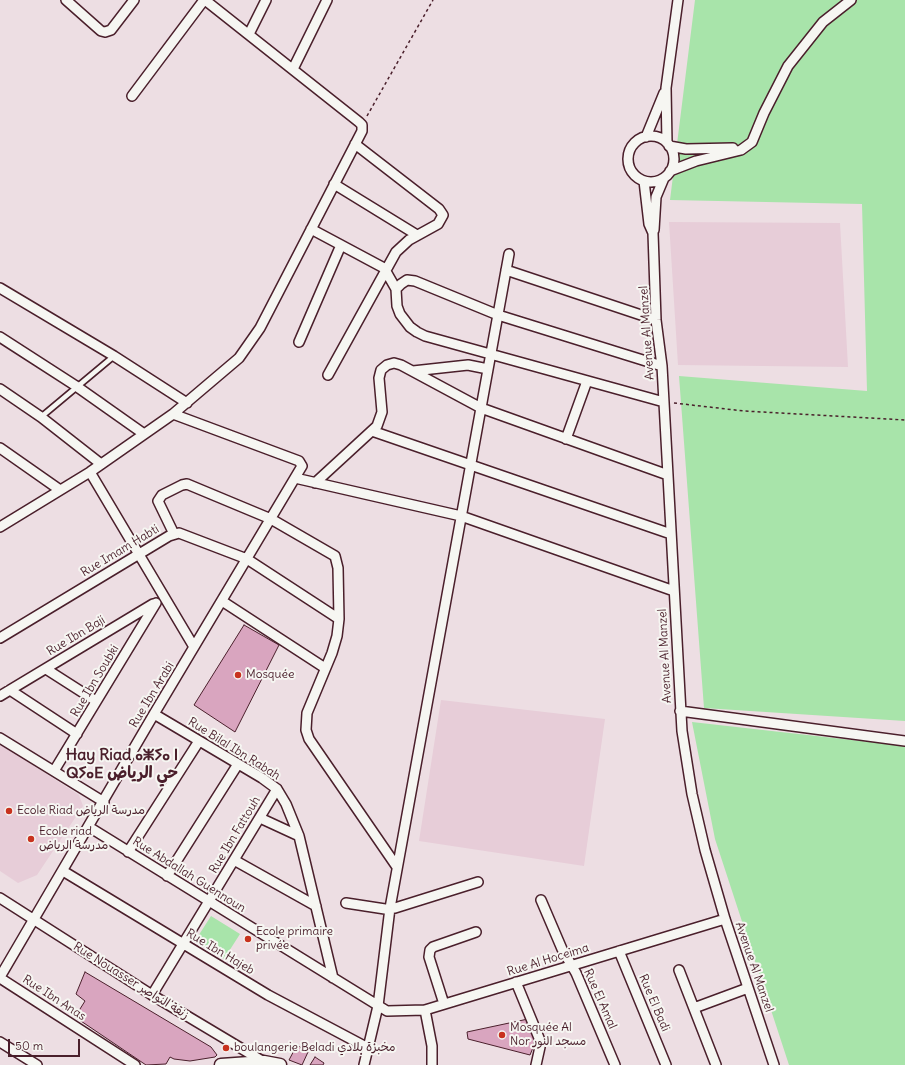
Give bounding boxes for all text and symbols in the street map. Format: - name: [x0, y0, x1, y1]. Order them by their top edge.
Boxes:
- street label: Avenue Al Manzel: [637, 285, 657, 381]
- street label: Rue Imam Habti: [78, 522, 162, 580]
- street label: Avenue Al Manzel: [655, 608, 675, 704]
- street label: Rue Ibn Baji: [44, 613, 108, 659]
- street label: Rue Ibn Soubki: [68, 642, 122, 720]
- street label: Rue Ibn Arabi: [127, 660, 177, 730]
- place label: Mosquée: [246, 668, 294, 682]
- marker: Mosquée: [233, 670, 243, 680]
- street label: Rue Bilal Ibn Rabah: [185, 715, 283, 783]
- district label: Hay Riad ⴰⵥⵢⴰ ⵏ ⵕⵢⴰⴹ حي الرياض: [66, 745, 178, 783]
- street label: Rue Ibn Fattouh: [206, 794, 264, 876]
- place label: Ecole Riad مدرسة الرياض: [17, 804, 145, 818]
- marker: Ecole Riad مدرسة الرياض: [4, 806, 14, 816]
- place label: Ecole riad مدرسة الرياض: [39, 825, 108, 853]
- marker: Ecole riad مدرسة الرياض: [26, 834, 36, 844]
- street label: Rue Abdallah Guennoun: [130, 834, 248, 916]
- street label: Avenue Al Manzel: [732, 920, 776, 1014]
- place label: Ecole primaire privée: [256, 925, 333, 953]
- street label: Rue Ibn Hajeb: [183, 926, 257, 978]
- marker: Ecole primaire privée: [243, 934, 253, 944]
- street label: Rue Nouasser زنقة النواصر: [70, 939, 192, 1023]
- street label: Rue Al Hoceima: [505, 941, 591, 979]
- street label: Rue El Amal: [580, 967, 620, 1031]
- street label: Rue Ibn Anas: [20, 972, 88, 1024]
- street label: Rue El Badi: [635, 972, 673, 1034]
- place label: Mosquée Al Nor مسجد النور: [510, 1021, 586, 1049]
- marker: Mosquée Al Nor مسجد النور: [497, 1030, 507, 1040]
- scale bar: [10, 1031, 82, 1057]
- text: 50 m: [15, 1038, 43, 1053]
- place label: boulangerie Beladi مخبزة بلادي: [234, 1041, 396, 1055]
- marker: boulangerie Beladi مخبزة بلادي: [221, 1043, 231, 1053]

